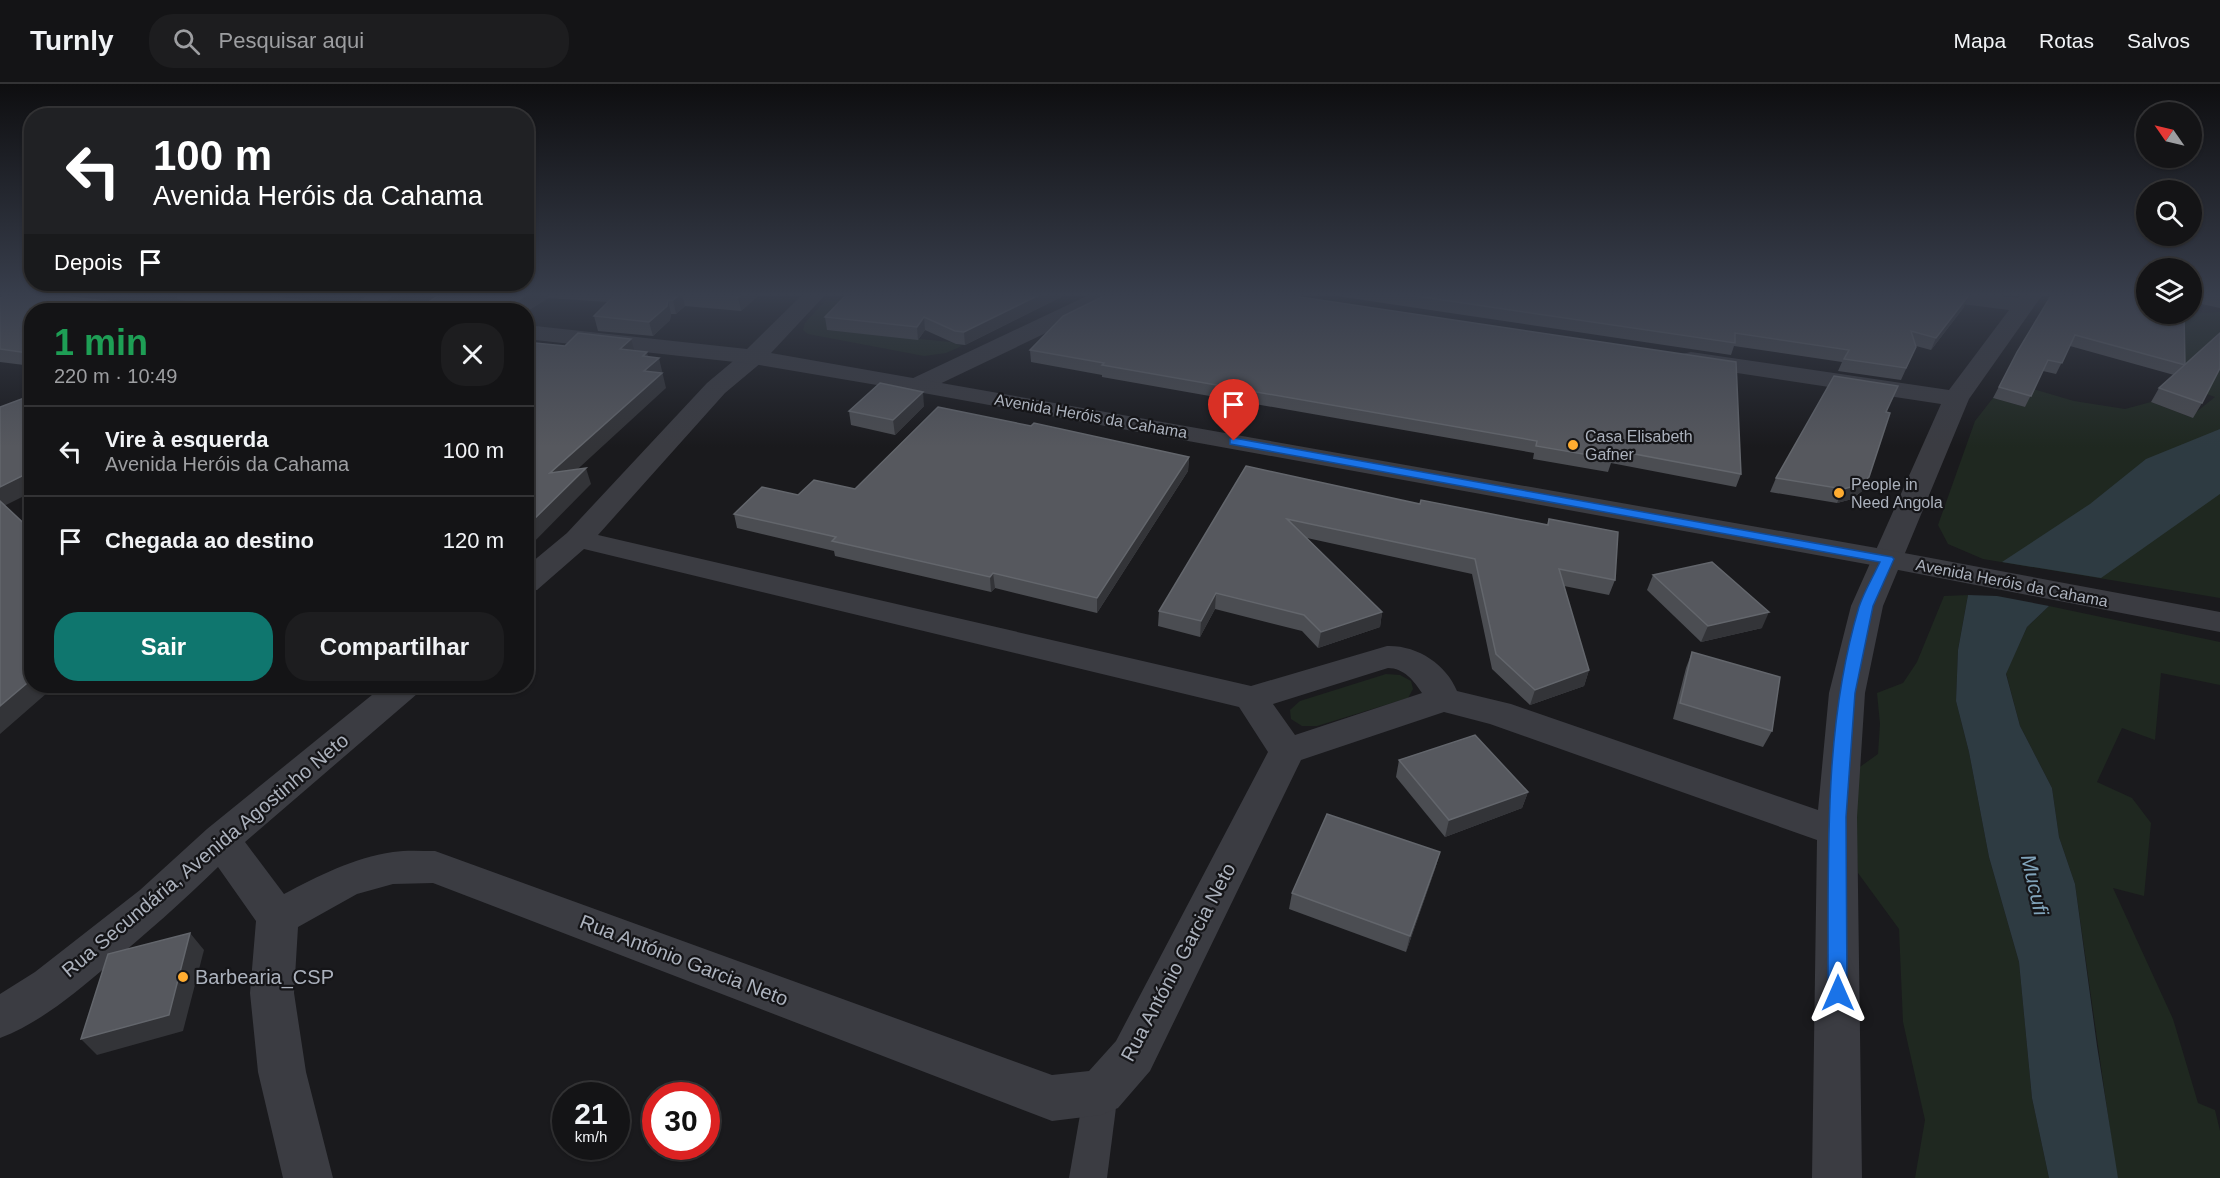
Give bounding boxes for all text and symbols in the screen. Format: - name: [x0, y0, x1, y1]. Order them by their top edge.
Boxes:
- search box: [149, 14, 569, 68]
- text: Turnly: [30, 25, 113, 56]
- icon: search: [170, 25, 203, 58]
- text: Pesquisar aqui: [218, 28, 364, 53]
- text: Mapa: [1954, 29, 2006, 52]
- text: Rotas: [2039, 29, 2094, 52]
- text: Salvos: [2127, 29, 2190, 52]
- north arrow: [2136, 102, 2202, 168]
- map controls: [2136, 102, 2202, 324]
- icon: left: [54, 132, 132, 210]
- text: 100 m: [153, 132, 272, 179]
- button: search: [2136, 180, 2202, 246]
- text: Avenida Heróis da Cahama: [153, 181, 483, 211]
- icon: arrive: [134, 246, 167, 279]
- text: Depois: [54, 250, 122, 275]
- button: layers: [2136, 258, 2202, 324]
- text: 1 min: [54, 322, 148, 363]
- button: close: [441, 323, 504, 386]
- text: 220 m · 10:49: [54, 365, 177, 387]
- pin: [1208, 379, 1259, 441]
- icon: arrive: [1217, 388, 1250, 421]
- street label: Avenida Heróis da Cahama: [993, 391, 1189, 441]
- text: Vire à esquerda: [105, 427, 268, 452]
- place label: Casa Elisabeth Gafner: [1585, 428, 1693, 463]
- icon: left: [54, 435, 87, 468]
- text: 100 m: [443, 438, 504, 463]
- marker: Casa Elisabeth Gafner: [1566, 438, 1580, 452]
- text: Avenida Heróis da Cahama: [105, 453, 349, 475]
- place label: People in Need Angola: [1851, 476, 1943, 511]
- marker: People in Need Angola: [1832, 486, 1846, 500]
- icon: arrive: [54, 525, 87, 558]
- text: Chegada ao destino: [105, 528, 314, 553]
- text: 120 m: [443, 528, 504, 553]
- street label: Avenida Heróis da Cahama: [1914, 556, 2110, 610]
- button: Sair: [54, 612, 273, 681]
- button: Compartilhar: [285, 612, 504, 681]
- street label: Rua Secundária, Avenida Agostinho Neto: [58, 729, 352, 981]
- water label: Mucufi: [2017, 852, 2053, 919]
- street label: Rua António Garcia Neto: [1116, 859, 1240, 1065]
- street label: Rua António Garcia Neto: [577, 910, 791, 1010]
- position arrow: [1806, 961, 1870, 1025]
- place label: Barbearia_CSP: [195, 966, 334, 989]
- marker: Barbearia_CSP: [176, 970, 190, 984]
- speed limit sign: 30: [642, 1082, 720, 1160]
- text: 21: [574, 1097, 608, 1130]
- text: km/h: [575, 1128, 607, 1145]

